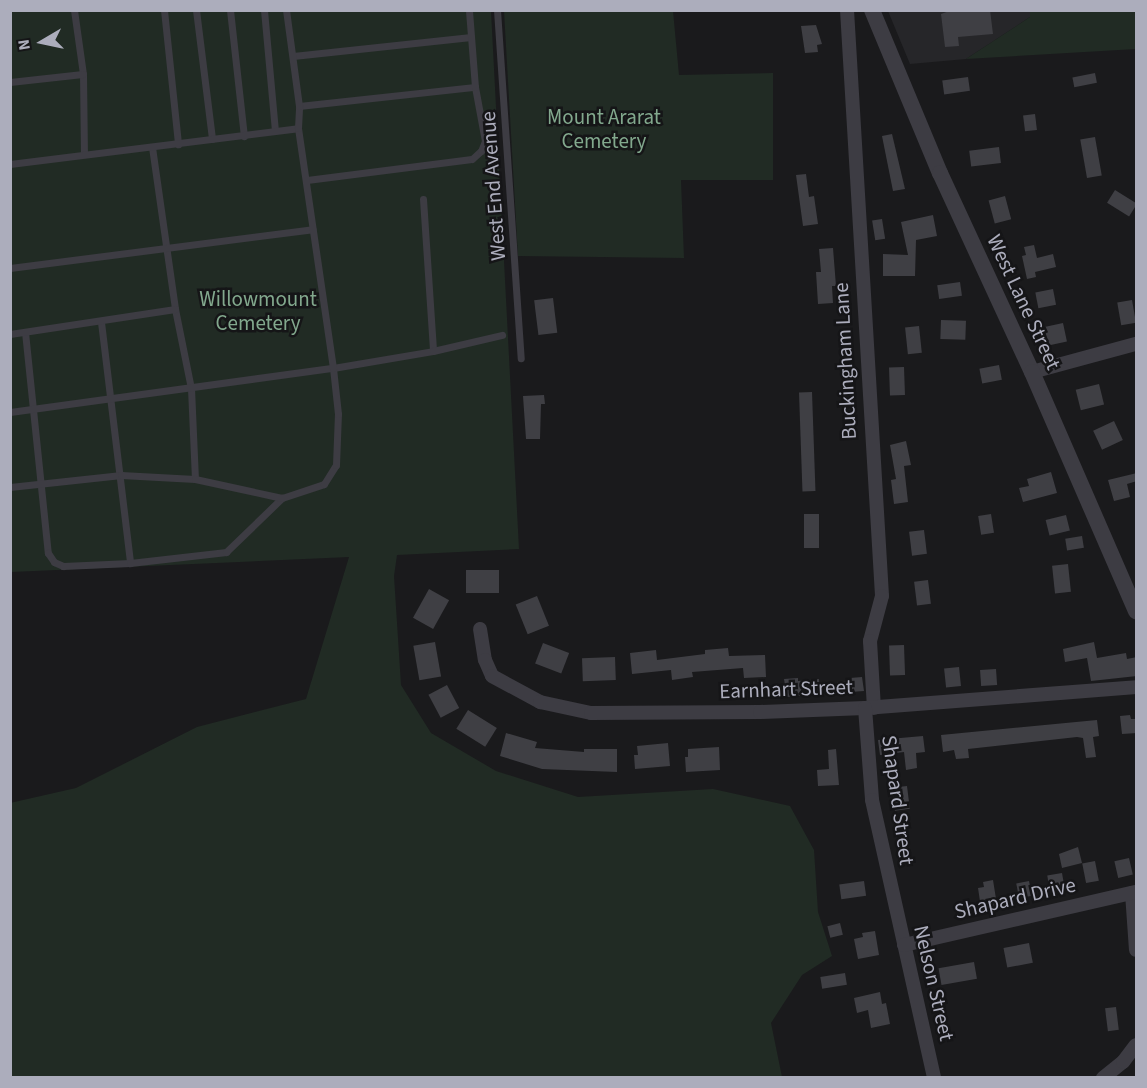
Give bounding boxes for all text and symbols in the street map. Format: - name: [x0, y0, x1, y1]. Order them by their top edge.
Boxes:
- north arrow: [12, 12, 72, 72]
- text: N: [13, 38, 36, 52]
- park label: Mount Ararat Cemetery: [547, 104, 661, 154]
- street label: West End Avenue: [475, 110, 511, 262]
- street label: West Lane Street: [982, 230, 1066, 374]
- street label: Buckingham Lane: [828, 282, 862, 440]
- park label: Willowmount Cemetery: [199, 286, 317, 336]
- street label: Earnhart Street: [719, 674, 853, 704]
- street label: Shapard Street: [876, 734, 920, 866]
- street label: Shapard Drive: [952, 872, 1078, 924]
- street label: Nelson Street: [908, 923, 960, 1043]

